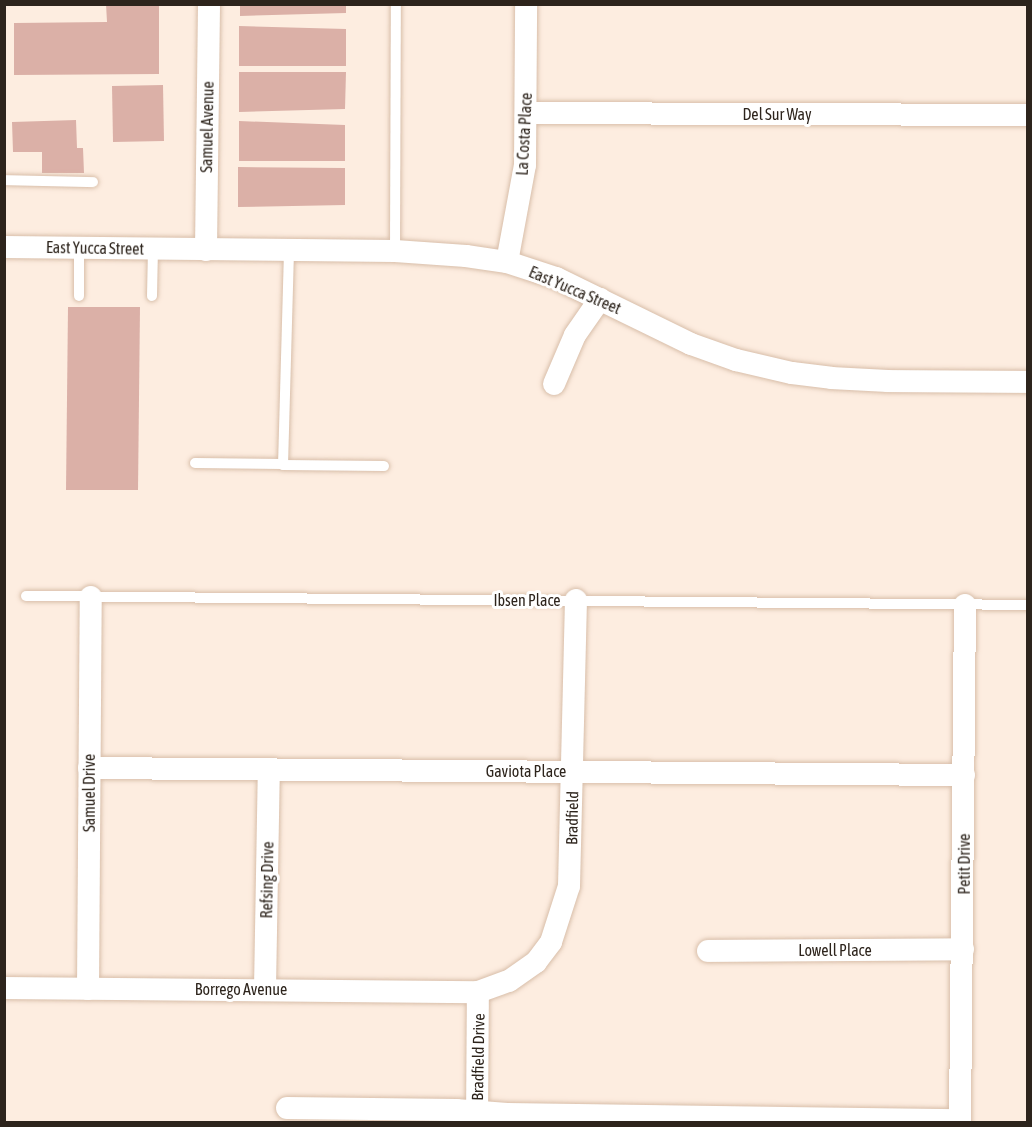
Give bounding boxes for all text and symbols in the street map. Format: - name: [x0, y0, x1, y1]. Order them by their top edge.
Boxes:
- street label: Samuel Avenue: [197, 81, 217, 173]
- street label: La Costa Place: [512, 92, 536, 176]
- street label: Del Sur Way: [742, 104, 812, 124]
- street label: East Yucca Street: [46, 238, 144, 258]
- street label: East Yucca Street: [526, 262, 624, 318]
- street label: Ibsen Place: [493, 590, 561, 610]
- street label: Samuel Drive: [79, 754, 99, 832]
- street label: Gaviota Place: [486, 761, 566, 781]
- street label: Bradfield: [562, 791, 582, 845]
- street label: Petit Drive: [954, 833, 974, 895]
- street label: Refsing Drive: [257, 841, 277, 919]
- street label: Lowell Place: [798, 940, 872, 960]
- street label: Borrego Avenue: [195, 979, 287, 999]
- street label: Bradfield Drive: [468, 1013, 488, 1101]

